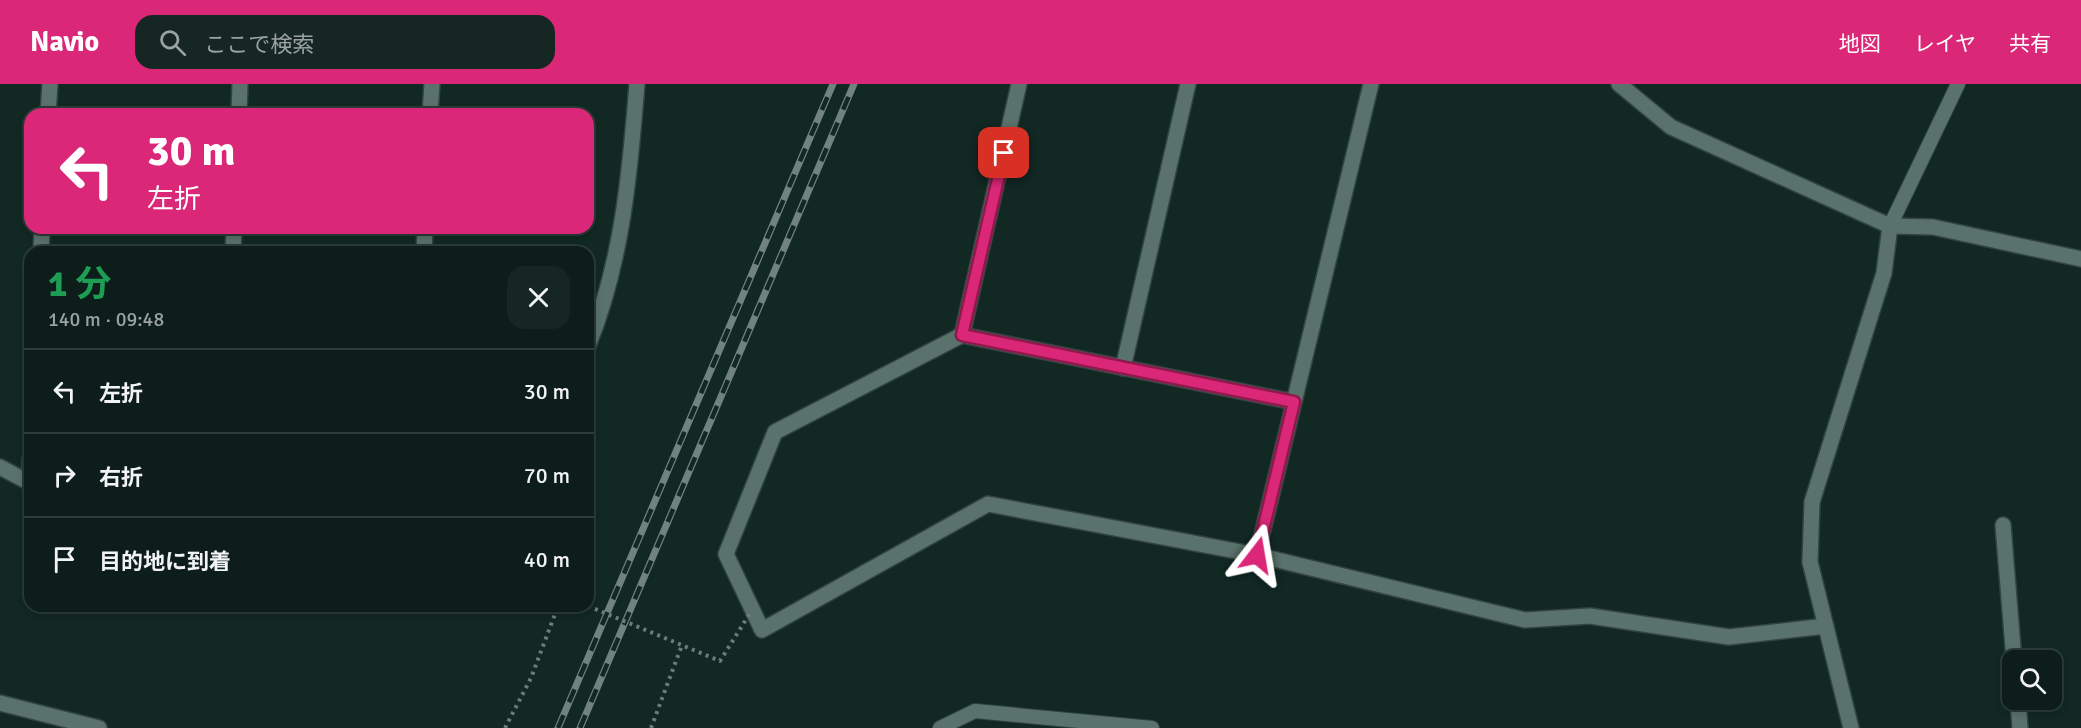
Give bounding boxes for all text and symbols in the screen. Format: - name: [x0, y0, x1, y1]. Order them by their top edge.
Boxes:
- search box: [135, 15, 555, 69]
- text: Navio: [30, 25, 99, 59]
- icon: search: [156, 26, 189, 59]
- text: ここで検索: [204, 31, 314, 58]
- text: 地図: [1839, 31, 1881, 57]
- text: レイヤ: [1914, 31, 1976, 57]
- text: 共有: [2009, 31, 2051, 57]
- text: 30 m: [147, 126, 236, 177]
- pin: [978, 127, 1029, 178]
- icon: left: [48, 132, 126, 210]
- icon: arrive: [987, 136, 1020, 169]
- text: 左折: [147, 183, 201, 216]
- text: 1 分: [48, 262, 111, 307]
- button: close: [507, 266, 570, 329]
- text: 140 m · 09:48: [48, 307, 164, 332]
- icon: left: [48, 375, 81, 408]
- text: 30 m: [524, 378, 570, 405]
- text: 左折: [99, 380, 143, 407]
- icon: right: [48, 459, 81, 492]
- text: 70 m: [524, 462, 570, 489]
- text: 右折: [99, 464, 143, 491]
- position arrow: [1225, 523, 1289, 587]
- icon: arrive: [48, 543, 81, 576]
- text: 40 m: [524, 546, 570, 573]
- text: 目的地に到着: [99, 548, 231, 575]
- map controls: [2002, 650, 2062, 710]
- button: search: [2002, 650, 2062, 710]

